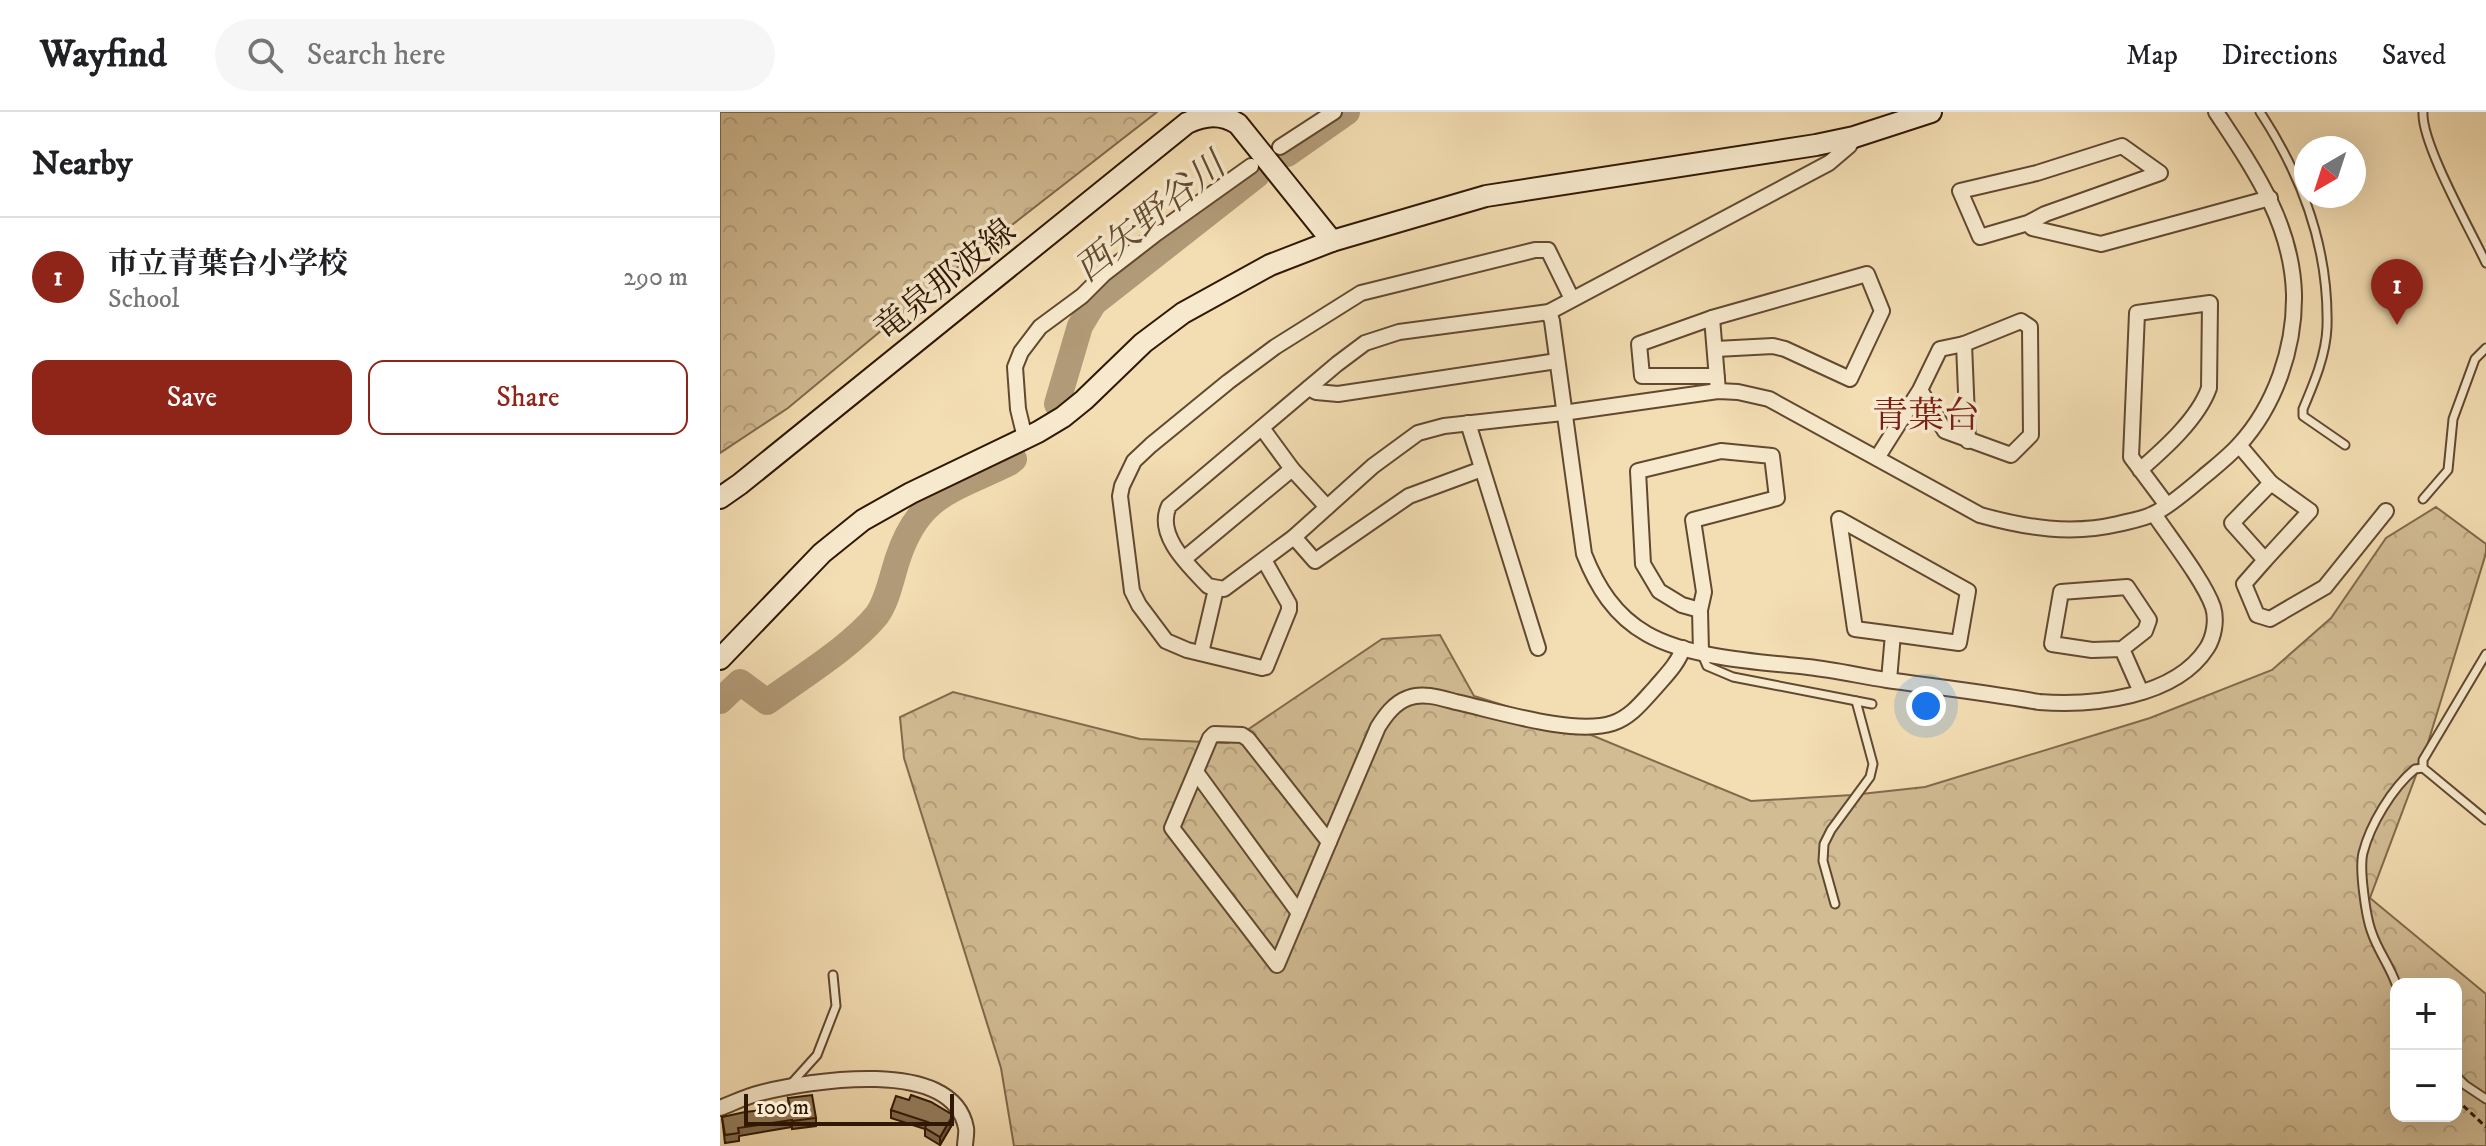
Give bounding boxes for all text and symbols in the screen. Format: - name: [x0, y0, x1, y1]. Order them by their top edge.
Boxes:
- search box: [215, 19, 775, 91]
- text: Wayfind: [40, 31, 167, 79]
- icon: search: [243, 33, 287, 77]
- text: Search here: [307, 37, 445, 74]
- text: Map: [2126, 38, 2178, 73]
- text: Directions: [2222, 38, 2338, 73]
- text: Saved: [2382, 38, 2446, 73]
- north arrow: [2294, 136, 2366, 208]
- water label: 西矢野谷川: [1066, 141, 1238, 292]
- text: Nearby: [32, 143, 133, 185]
- street label: 竜泉那波線: [866, 211, 1025, 350]
- text: 市立青葉台小学校: [108, 246, 348, 283]
- pin: 1: [2371, 259, 2423, 325]
- text: 1: [53, 261, 63, 294]
- text: 290 m: [623, 261, 688, 294]
- text: School: [108, 283, 179, 316]
- button: Save: [32, 360, 352, 435]
- button: Share: [368, 360, 688, 435]
- district label: 青葉台: [1872, 394, 1980, 439]
- your location: [1906, 686, 1946, 726]
- map controls: [2390, 978, 2462, 1122]
- button: +: [2390, 978, 2462, 1050]
- button: −: [2390, 1050, 2462, 1122]
- scale bar: [744, 1090, 954, 1126]
- text: 100 m: [756, 1094, 809, 1121]

